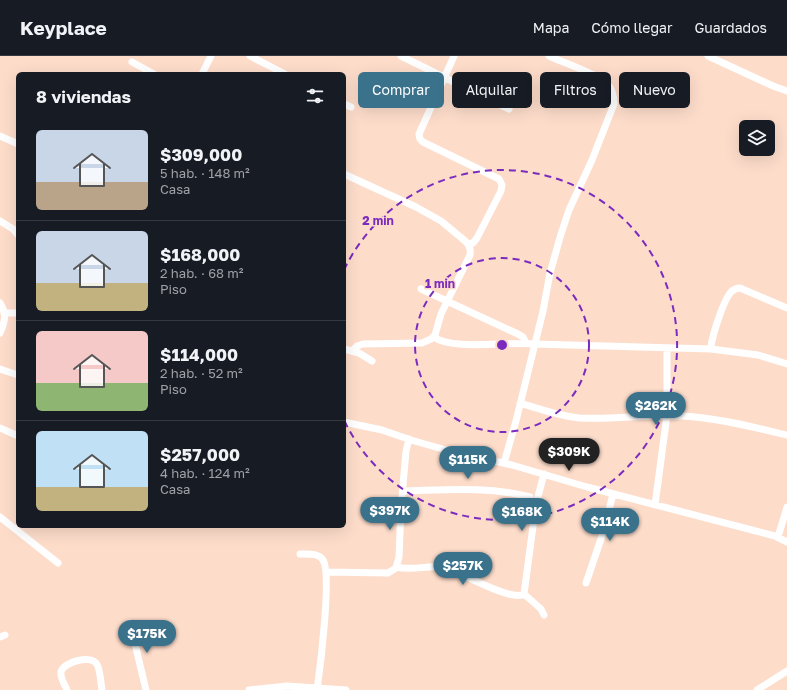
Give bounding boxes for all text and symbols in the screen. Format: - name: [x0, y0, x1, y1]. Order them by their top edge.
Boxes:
- text: Keyplace: [20, 16, 107, 39]
- text: Mapa: [533, 19, 569, 36]
- text: Cómo llegar: [591, 19, 672, 36]
- text: Guardados: [694, 19, 767, 36]
- chip: Comprar: [358, 72, 444, 108]
- chip: Alquilar: [452, 72, 532, 108]
- chip: Filtros: [540, 72, 611, 108]
- chip: Nuevo: [619, 72, 690, 108]
- icon: filters: [304, 85, 326, 107]
- text: 8 viviendas: [36, 86, 131, 107]
- map controls: [739, 120, 775, 156]
- button: layers: [739, 120, 775, 156]
- text: $309,000: [160, 144, 242, 165]
- icon: home: [68, 146, 116, 194]
- text: 5 hab. · 148 m²: [160, 165, 250, 181]
- text: Casa: [160, 181, 190, 197]
- text: 2 min: [362, 213, 394, 228]
- text: $168,000: [160, 244, 240, 265]
- icon: home: [68, 247, 116, 295]
- text: 2 hab. · 68 m²: [160, 265, 243, 281]
- text: 1 min: [425, 276, 455, 291]
- text: Piso: [160, 281, 187, 297]
- centre of rings: [495, 338, 509, 352]
- text: $114,000: [160, 344, 238, 365]
- icon: home: [68, 347, 116, 395]
- text: 2 hab. · 52 m²: [160, 365, 243, 381]
- text: Piso: [160, 381, 187, 397]
- pin: $262K: [628, 392, 684, 426]
- text: $262K: [635, 397, 677, 413]
- pin: $309K: [541, 438, 597, 472]
- text: $309K: [548, 443, 590, 459]
- text: $257,000: [160, 444, 240, 465]
- pin: $115K: [440, 446, 496, 480]
- icon: home: [68, 447, 116, 495]
- text: $115K: [448, 451, 488, 467]
- text: 4 hab. · 124 m²: [160, 465, 250, 481]
- text: Casa: [160, 481, 190, 497]
- pin: $397K: [362, 497, 418, 531]
- pin: $168K: [494, 498, 550, 532]
- text: $397K: [369, 502, 411, 518]
- text: $168K: [501, 503, 543, 519]
- pin: $114K: [582, 508, 638, 542]
- text: $114K: [590, 513, 630, 529]
- pin: $257K: [435, 552, 491, 586]
- text: $257K: [442, 557, 484, 573]
- pin: $175K: [119, 620, 175, 654]
- text: $175K: [127, 625, 167, 641]

